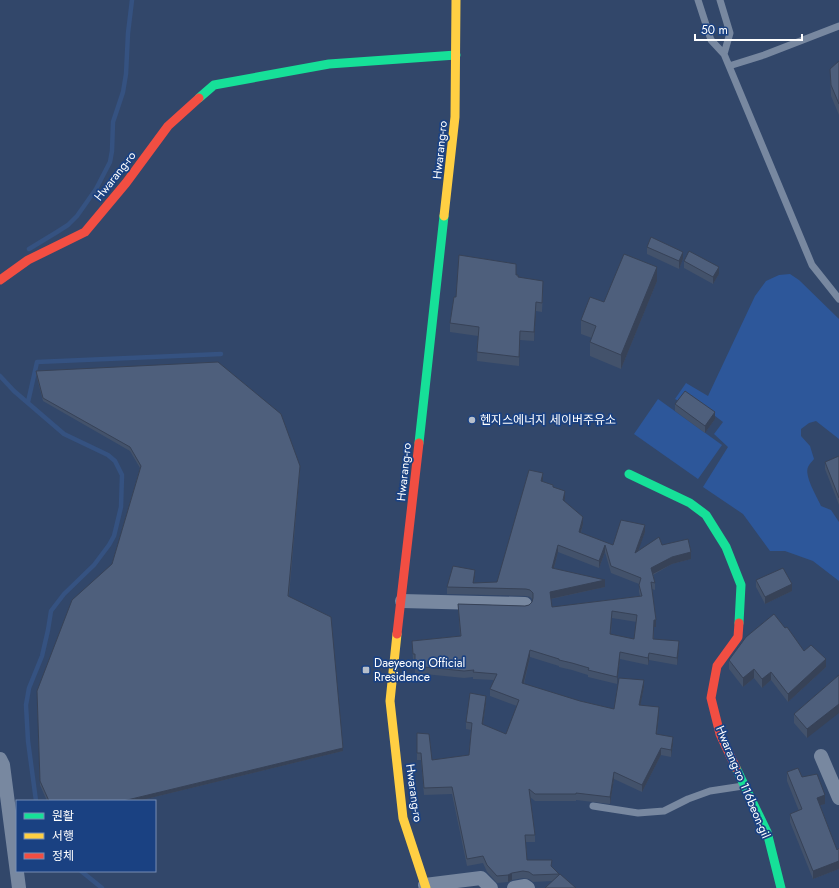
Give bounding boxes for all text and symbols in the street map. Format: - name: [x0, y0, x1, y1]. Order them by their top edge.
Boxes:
- scale bar: [695, 16, 802, 42]
- text: 50 m: [701, 21, 728, 39]
- street label: Hwarang-ro: [428, 120, 452, 180]
- street label: Hwarang-ro: [90, 147, 140, 205]
- place label: 헨지스에너지 세이버주유소: [480, 411, 616, 429]
- marker: 헨지스에너지 세이버주유소: [467, 415, 477, 425]
- street label: Hwarang-ro: [392, 442, 416, 502]
- place label: Daeyeong Official Rresidence: [374, 654, 465, 686]
- marker: Daeyeong Official Rresidence: [361, 665, 371, 675]
- street label: Hwarang-ro 116beon-gil: [711, 723, 775, 841]
- street label: Hwarang-ro: [401, 763, 427, 824]
- legend: [16, 800, 156, 872]
- text: 원활: [52, 807, 74, 825]
- text: 서행: [52, 827, 74, 845]
- text: 정체: [52, 847, 74, 865]

